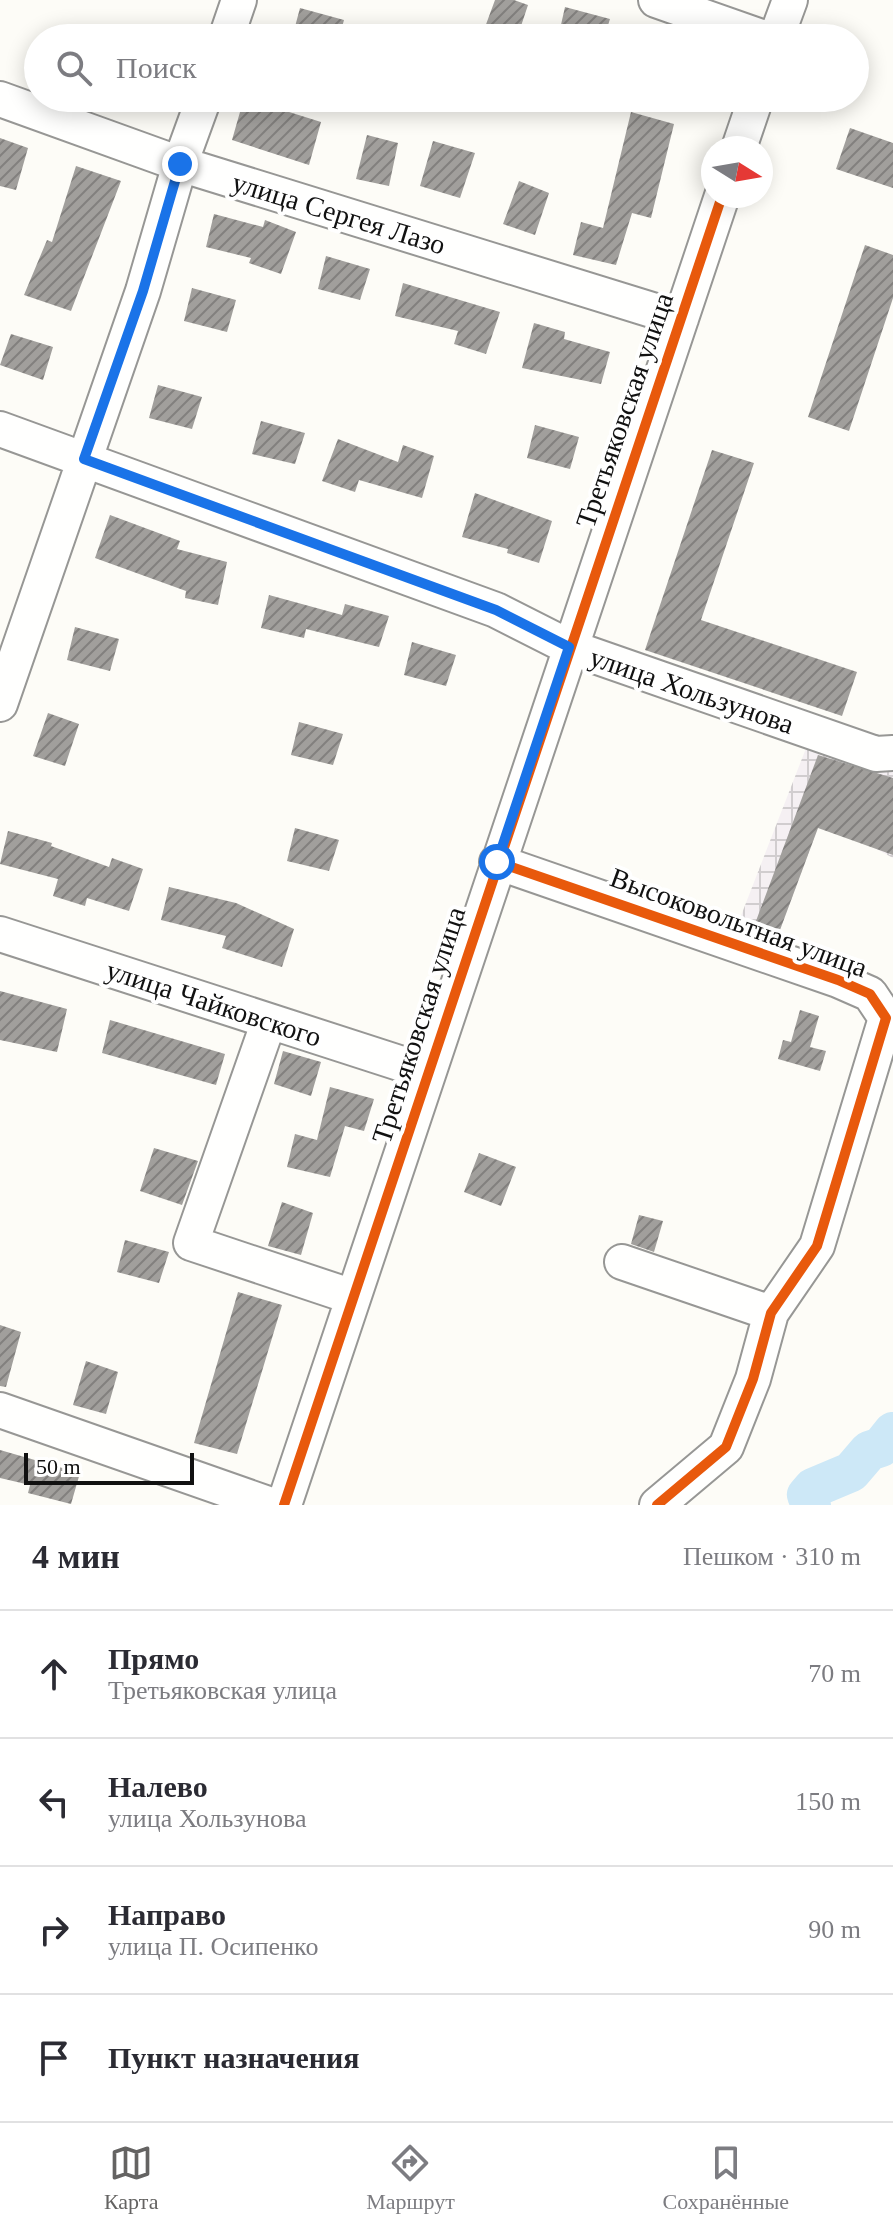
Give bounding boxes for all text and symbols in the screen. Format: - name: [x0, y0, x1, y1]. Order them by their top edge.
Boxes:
- search box: [24, 24, 869, 112]
- icon: search: [52, 46, 96, 90]
- text: Поиск: [116, 51, 197, 84]
- north arrow: [701, 136, 773, 208]
- route end: [162, 146, 198, 182]
- street label: улица Сергея Лазо: [228, 166, 449, 261]
- street label: Третьяковская улица: [570, 288, 679, 532]
- street label: улица Хользунова: [586, 641, 798, 740]
- route start: [479, 844, 515, 880]
- street label: Высоковольтная улица: [606, 862, 872, 984]
- street label: Третьяковская улица: [366, 903, 472, 1147]
- street label: улица Чайковского: [102, 954, 325, 1053]
- scale bar: [24, 1449, 194, 1485]
- text: 50 m: [36, 1454, 81, 1479]
- text: 4 мин: [32, 1538, 120, 1575]
- text: Пешком · 310 m: [683, 1542, 861, 1571]
- text: Прямо: [108, 1642, 199, 1675]
- icon: ahead: [32, 1652, 76, 1696]
- text: 70 m: [808, 1659, 861, 1688]
- text: Третьяковская улица: [108, 1676, 337, 1705]
- text: Налево: [108, 1770, 208, 1803]
- icon: left: [32, 1780, 76, 1824]
- text: 150 m: [795, 1787, 861, 1816]
- text: улица Хользунова: [108, 1804, 306, 1833]
- text: Направо: [108, 1898, 226, 1931]
- icon: right: [32, 1908, 76, 1952]
- text: 90 m: [808, 1915, 861, 1944]
- text: улица П. Осипенко: [108, 1932, 318, 1961]
- icon: arrive: [32, 2036, 76, 2080]
- text: Пункт назначения: [108, 2041, 360, 2074]
- tab: Карта: [104, 2141, 158, 2215]
- tab: Маршрут: [366, 2141, 455, 2215]
- tab: Сохранённые: [663, 2141, 789, 2215]

